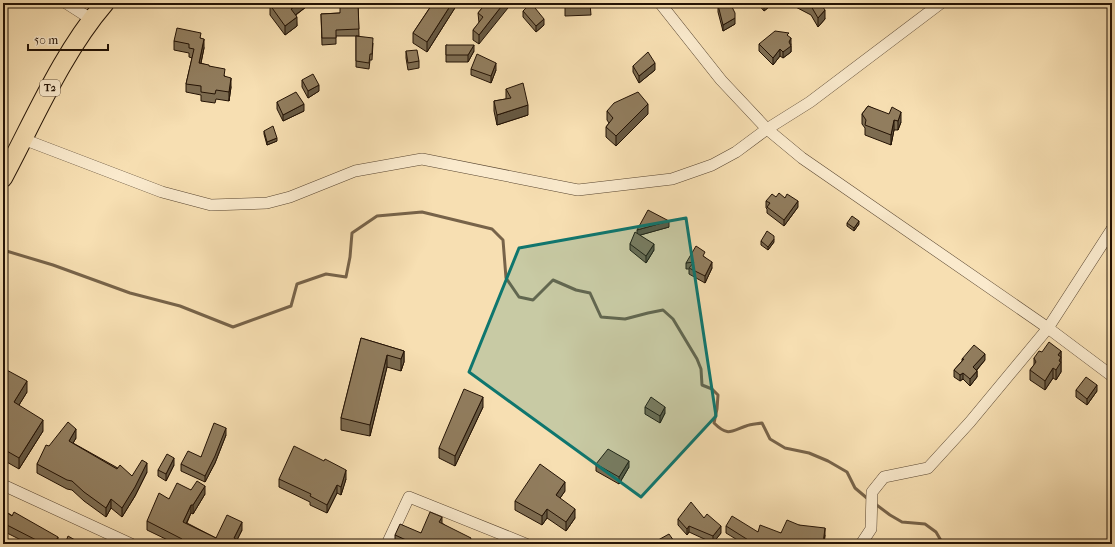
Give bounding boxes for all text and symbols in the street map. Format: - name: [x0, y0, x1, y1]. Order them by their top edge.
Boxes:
- scale bar: [28, 26, 108, 52]
- text: 50 m: [34, 33, 58, 47]
- road number: T2: [40, 80, 60, 96]

